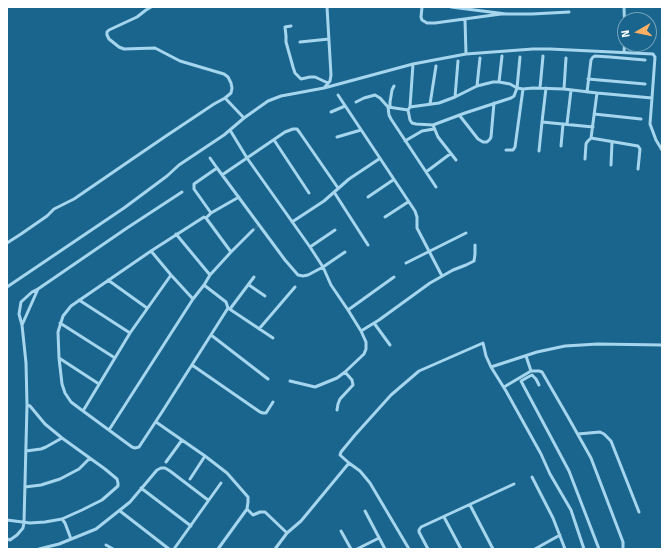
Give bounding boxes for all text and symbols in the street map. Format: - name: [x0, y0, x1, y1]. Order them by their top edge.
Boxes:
- north arrow: [617, 12, 657, 52]
- text: N: [619, 29, 633, 38]

